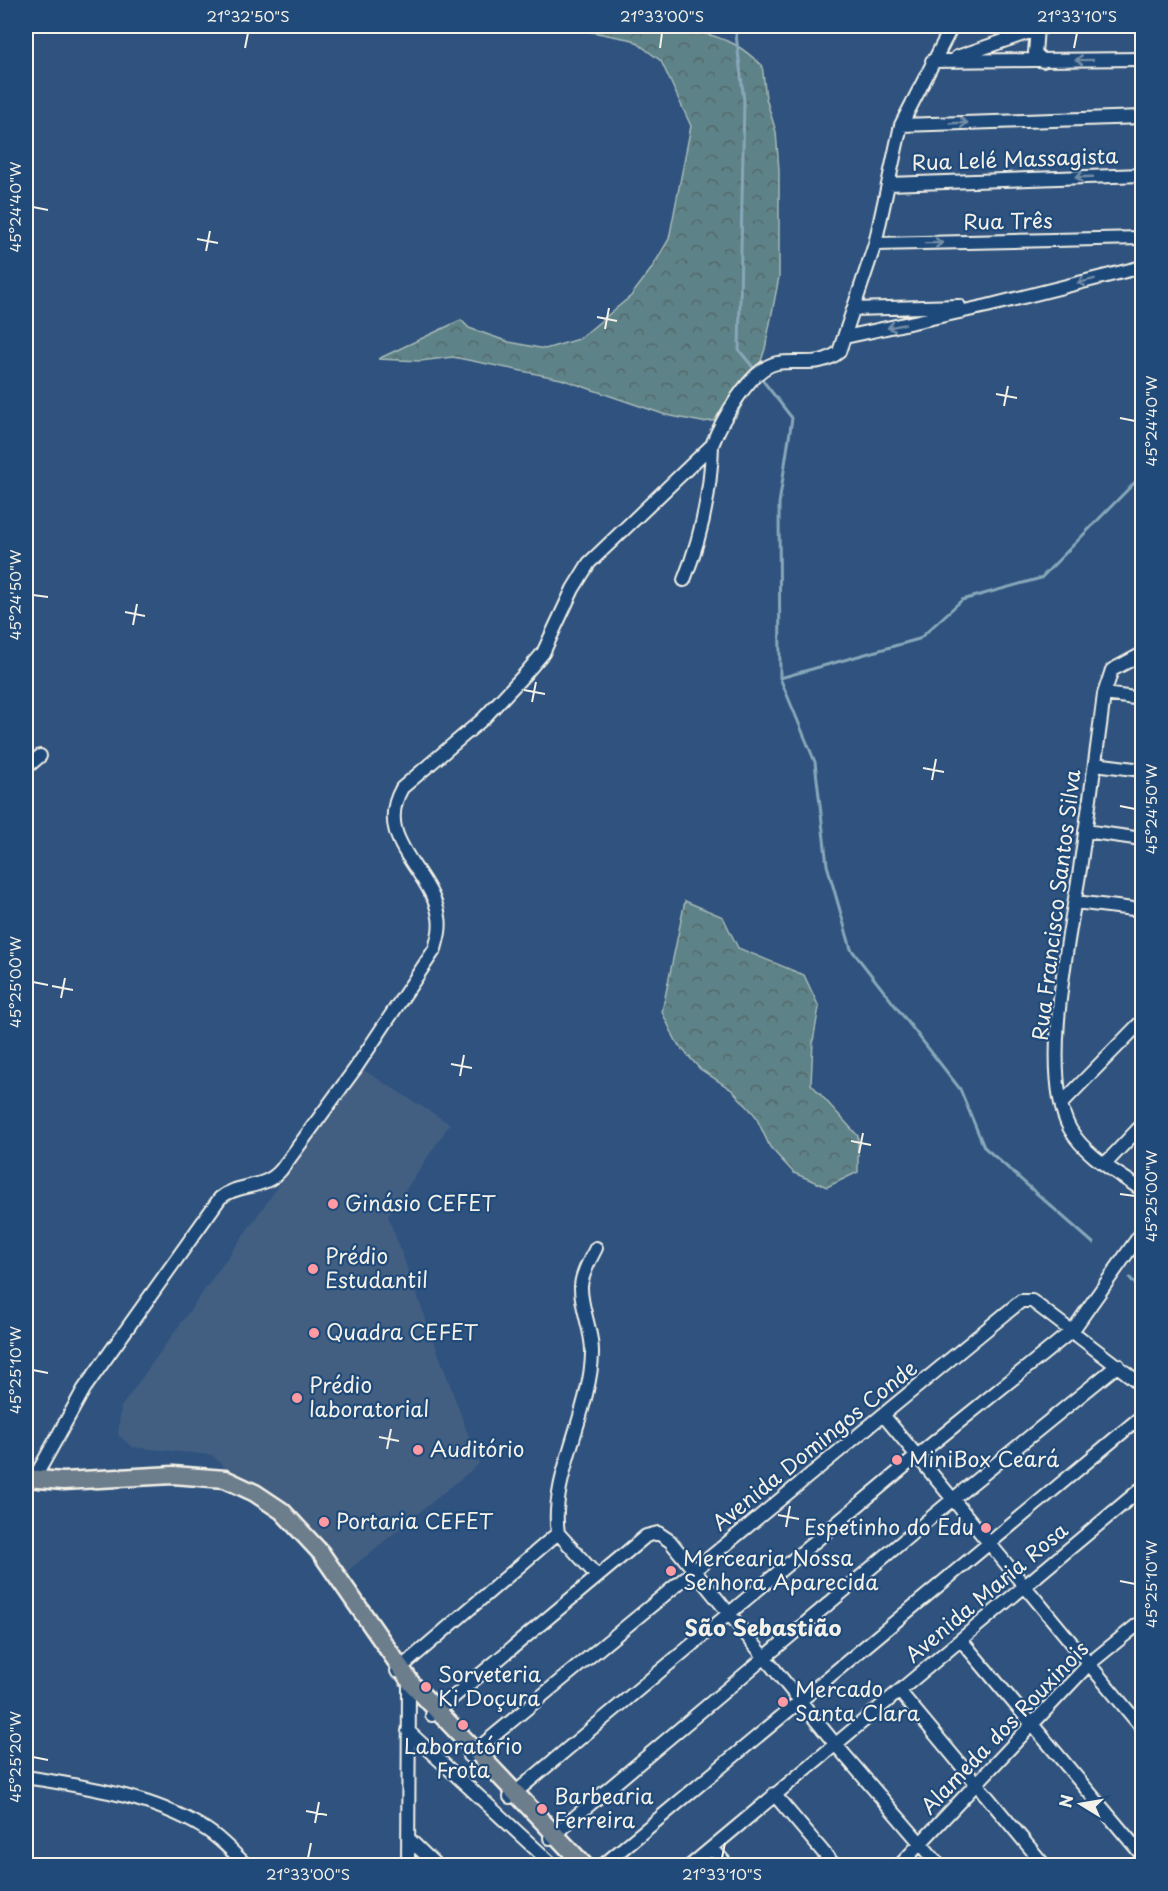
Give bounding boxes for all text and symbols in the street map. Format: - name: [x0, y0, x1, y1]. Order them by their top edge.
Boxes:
- text: 21°32'50"S: [206, 4, 290, 27]
- text: 21°33'00"S: [620, 4, 704, 27]
- text: 21°33'10"S: [1037, 4, 1117, 27]
- one-way arrow: [1075, 54, 1095, 66]
- one-way arrow: [949, 117, 969, 128]
- street label: Rua Lelé Massagista: [911, 138, 1119, 178]
- text: 45°24'40"W: [3, 161, 26, 252]
- one-way arrow: [1075, 172, 1095, 183]
- street label: Rua Três: [963, 203, 1053, 237]
- one-way arrow: [923, 237, 943, 248]
- one-way arrow: [1077, 276, 1096, 287]
- one-way arrow: [887, 320, 906, 332]
- text: 45°24'40"W: [1139, 375, 1162, 466]
- text: 45°24'50"W: [3, 549, 26, 640]
- text: 45°24'50"W: [1139, 763, 1162, 854]
- street label: Rua Francisco Santos Silva: [1023, 767, 1088, 1042]
- text: 45°25'00"W: [3, 935, 26, 1028]
- text: 45°25'00"W: [1139, 1149, 1162, 1242]
- place label: Ginásio CEFET: [345, 1186, 496, 1218]
- marker: Ginásio CEFET: [326, 1197, 340, 1211]
- place label: Prédio Estudantil: [325, 1239, 428, 1295]
- marker: Prédio Estudantil: [306, 1262, 320, 1276]
- place label: Quadra CEFET: [326, 1315, 479, 1347]
- text: 45°25'10"W: [3, 1325, 26, 1414]
- marker: Quadra CEFET: [307, 1326, 321, 1340]
- street label: Avenida Domingos Conde: [704, 1351, 923, 1537]
- place label: Prédio laboratorial: [309, 1368, 429, 1424]
- marker: Prédio laboratorial: [290, 1391, 304, 1405]
- place label: Auditório: [430, 1432, 524, 1464]
- place label: MiniBox Ceará: [909, 1442, 1060, 1474]
- marker: Auditório: [411, 1443, 425, 1457]
- marker: MiniBox Ceará: [890, 1453, 904, 1467]
- place label: Portaria CEFET: [336, 1504, 494, 1536]
- place label: Espetinho do Edu: [804, 1510, 974, 1542]
- street label: Avenida Maria Rosa: [897, 1514, 1074, 1669]
- marker: Portaria CEFET: [317, 1515, 331, 1529]
- marker: Espetinho do Edu: [979, 1521, 993, 1535]
- text: 45°25'10"W: [1139, 1539, 1162, 1628]
- place label: Mercearia Nossa Senhora Aparecida: [683, 1541, 879, 1597]
- marker: Mercearia Nossa Senhora Aparecida: [664, 1564, 678, 1578]
- district label: São Sebastião: [685, 1610, 841, 1643]
- street label: Alameda dos Rouxinois: [912, 1633, 1095, 1821]
- place label: Sorveteria Ki Doçura: [438, 1657, 542, 1713]
- place label: Mercado Santa Clara: [795, 1672, 921, 1728]
- marker: Sorveteria Ki Doçura: [419, 1680, 433, 1694]
- marker: Mercado Santa Clara: [776, 1695, 790, 1709]
- text: 45°25'20"W: [3, 1711, 26, 1803]
- marker: Laboratório Frota: [456, 1718, 470, 1732]
- place label: Laboratório Frota: [404, 1729, 522, 1785]
- north arrow: [1051, 1774, 1111, 1834]
- place label: Barbearia Ferreira: [554, 1779, 654, 1835]
- text: N: [1052, 1792, 1078, 1809]
- marker: Barbearia Ferreira: [535, 1802, 549, 1816]
- text: 21°33'00"S: [266, 1862, 350, 1885]
- text: 21°33'10"S: [682, 1862, 762, 1885]

